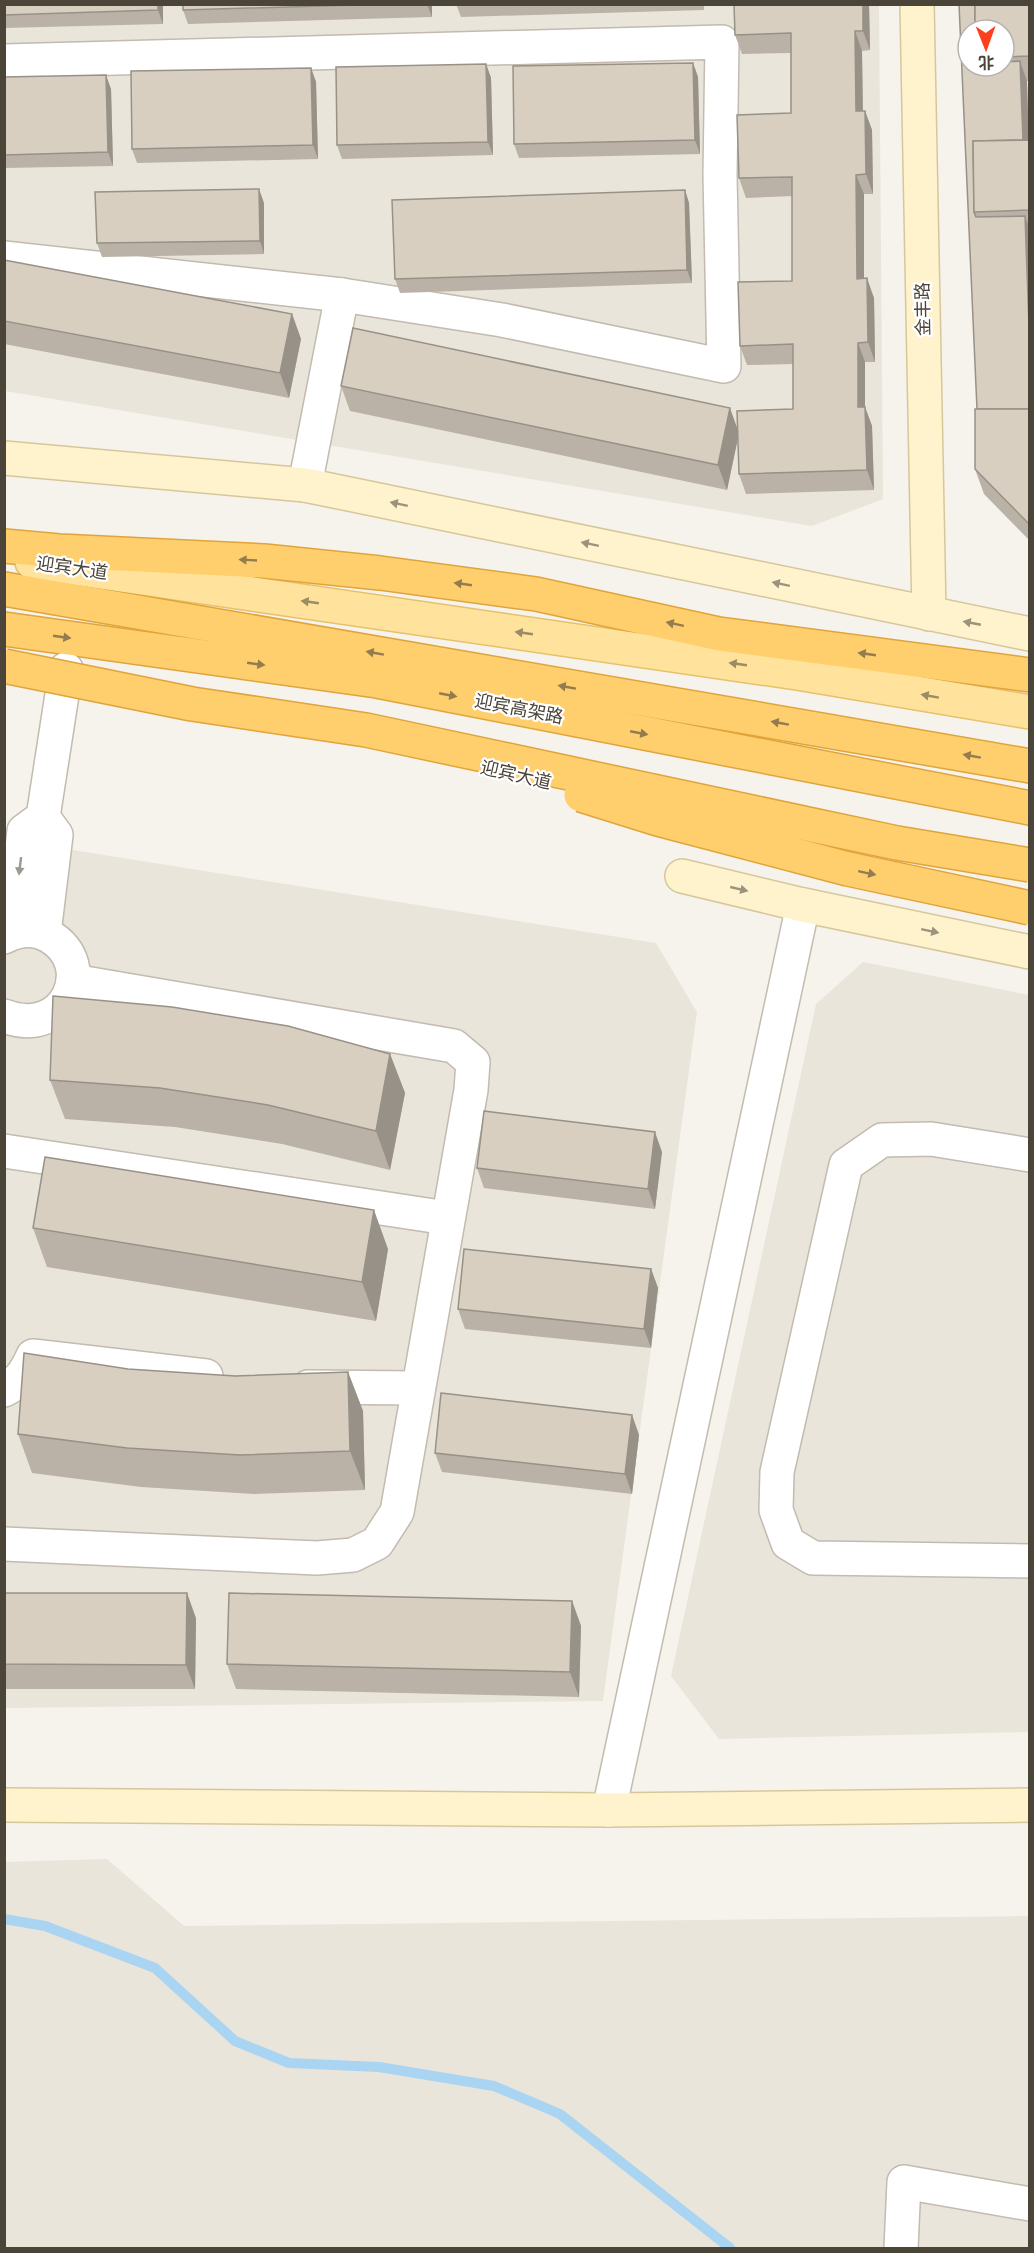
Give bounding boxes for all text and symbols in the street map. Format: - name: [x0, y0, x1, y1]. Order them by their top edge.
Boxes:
- north arrow: [956, 18, 1016, 78]
- text: 北: [978, 51, 994, 71]
- street label: 金丰路: [913, 282, 936, 336]
- one-way arrow: [389, 499, 408, 508]
- one-way arrow: [580, 539, 599, 548]
- street label: 迎宾大道: [35, 553, 109, 586]
- one-way arrow: [238, 556, 257, 565]
- one-way arrow: [772, 578, 790, 588]
- one-way arrow: [453, 580, 472, 589]
- one-way arrow: [301, 598, 320, 607]
- one-way arrow: [962, 618, 981, 627]
- one-way arrow: [665, 619, 684, 628]
- one-way arrow: [515, 629, 534, 638]
- one-way arrow: [53, 632, 72, 641]
- one-way arrow: [365, 649, 384, 658]
- one-way arrow: [858, 649, 877, 658]
- one-way arrow: [246, 659, 265, 668]
- one-way arrow: [728, 660, 747, 669]
- one-way arrow: [557, 682, 576, 691]
- one-way arrow: [439, 691, 458, 700]
- street label: 迎宾高架路: [472, 691, 565, 730]
- one-way arrow: [921, 691, 940, 700]
- one-way arrow: [770, 719, 789, 728]
- one-way arrow: [630, 729, 649, 738]
- one-way arrow: [962, 751, 981, 760]
- street label: 迎宾大道: [478, 757, 553, 796]
- one-way arrow: [16, 856, 25, 875]
- one-way arrow: [857, 869, 876, 878]
- one-way arrow: [730, 885, 749, 895]
- one-way arrow: [920, 927, 939, 936]

